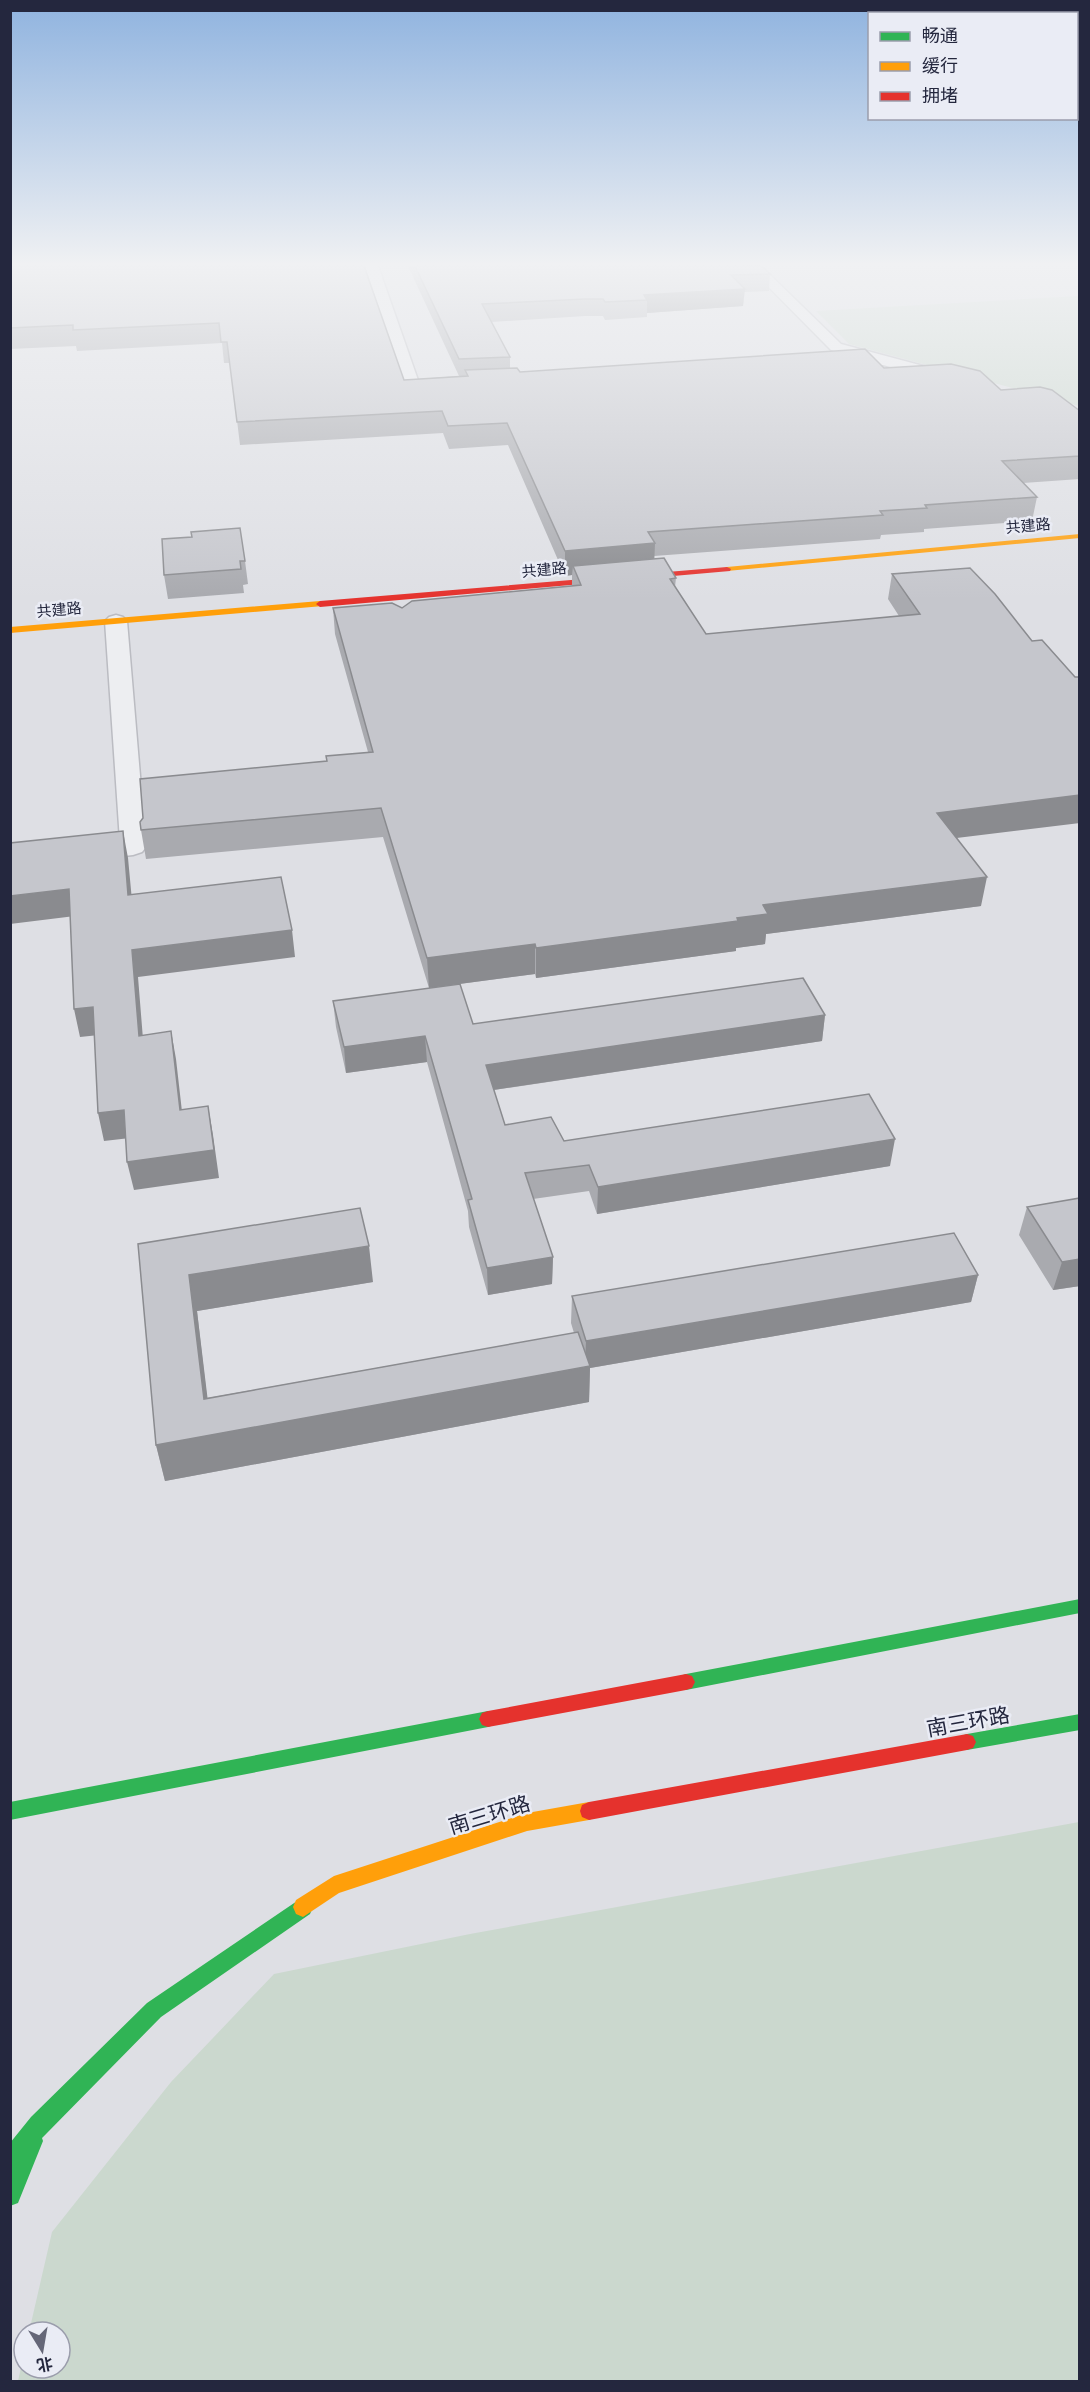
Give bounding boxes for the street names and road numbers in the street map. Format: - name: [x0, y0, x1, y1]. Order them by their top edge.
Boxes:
- street label: 共建路: [1005, 513, 1051, 537]
- street label: 共建路: [521, 557, 567, 581]
- street label: 共建路: [36, 597, 82, 621]
- street label: 南三环路: [924, 1700, 1012, 1742]
- street label: 南三环路: [445, 1788, 533, 1840]

